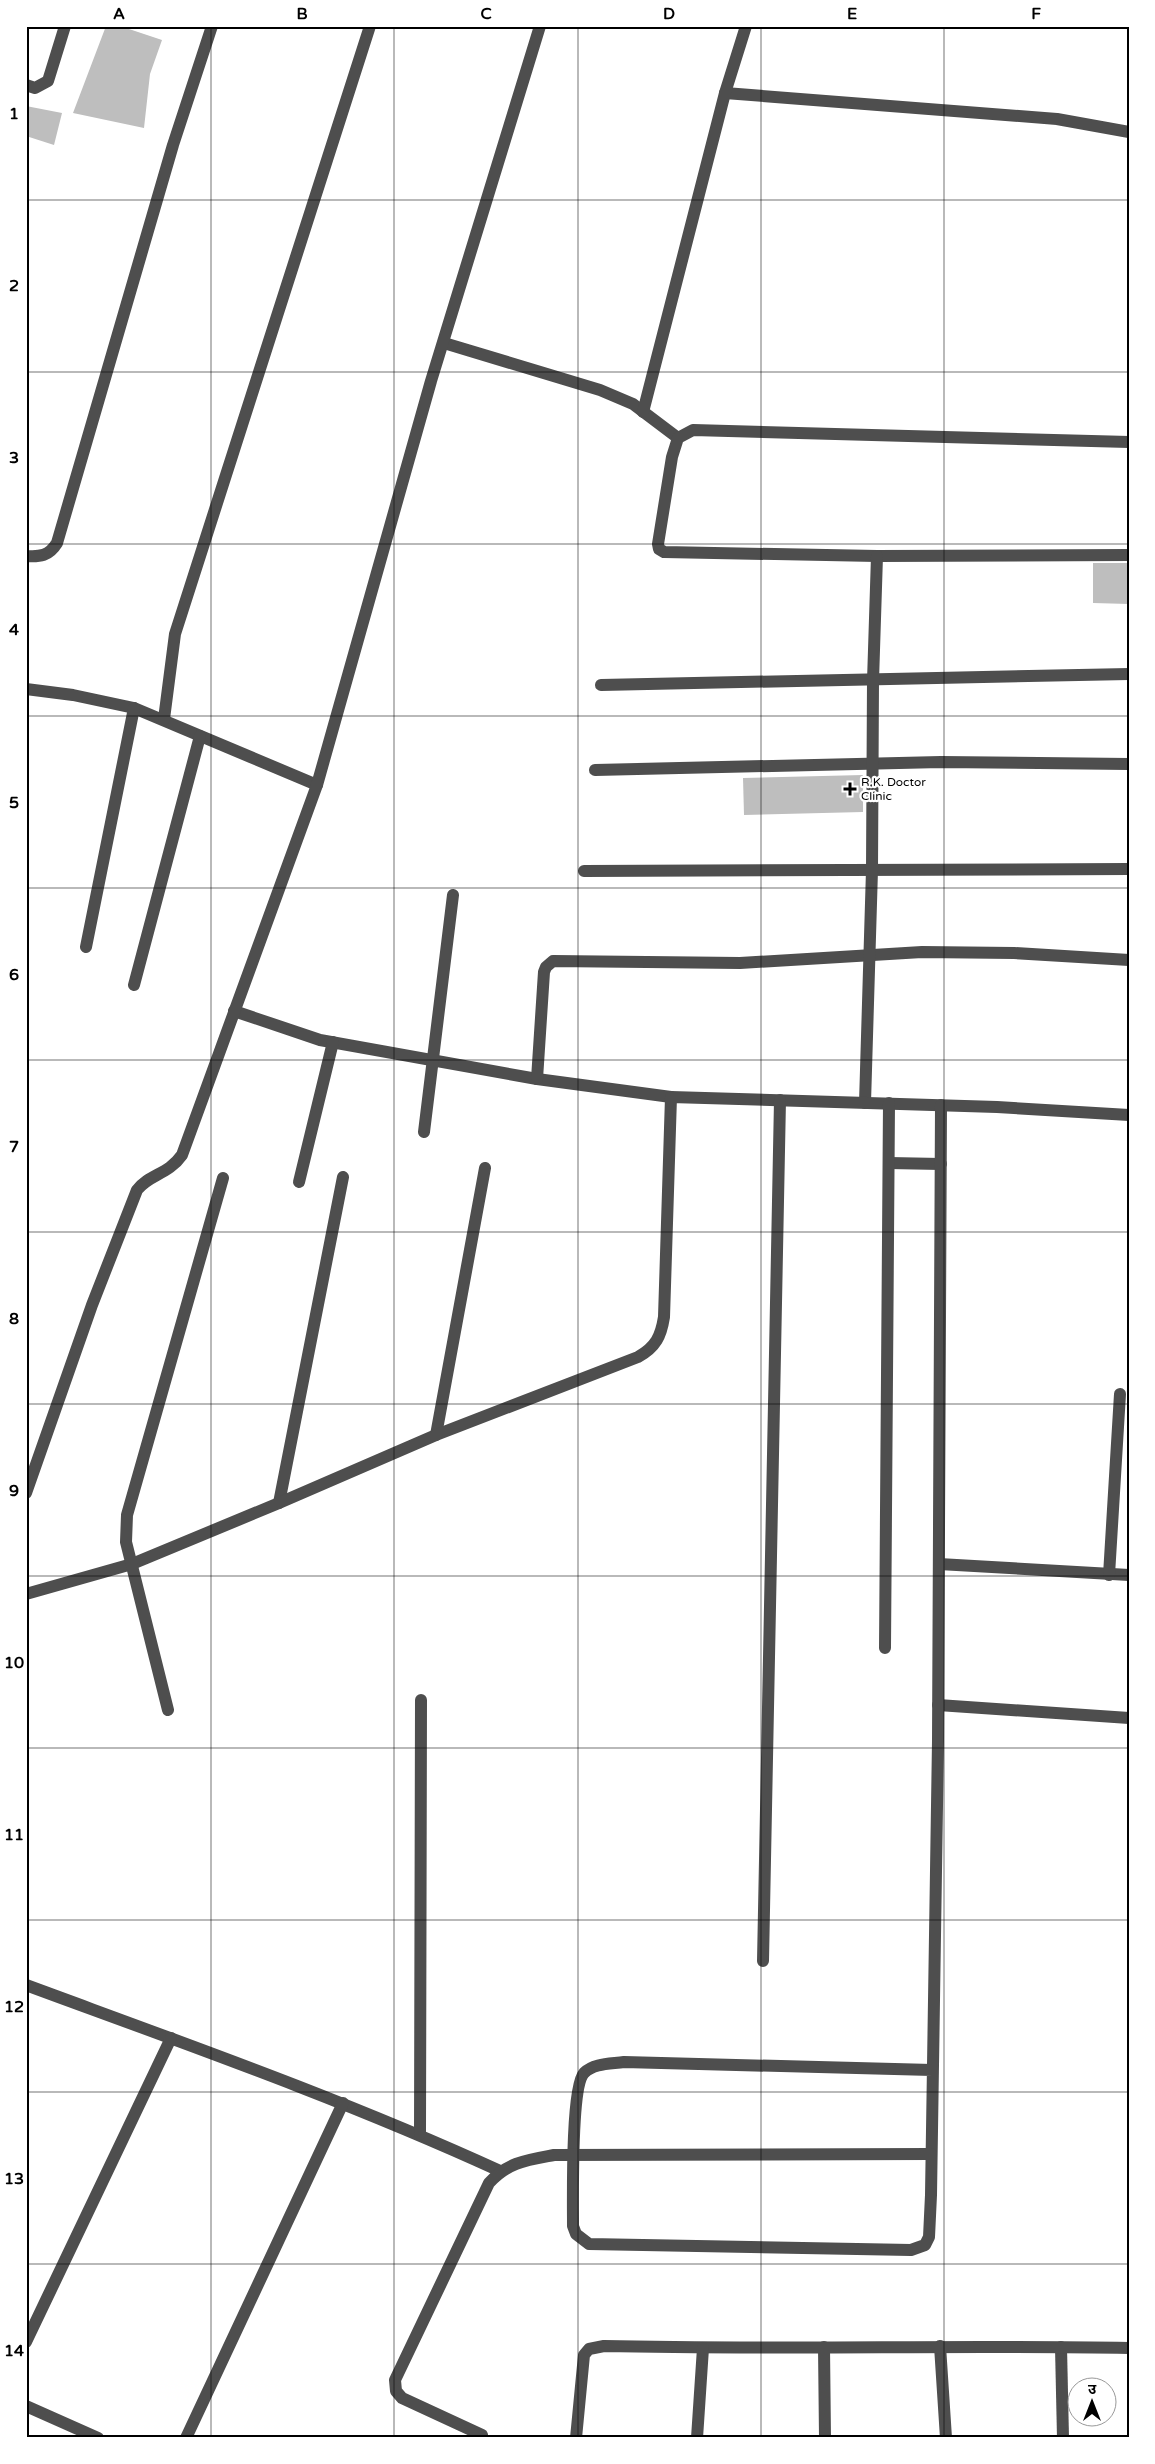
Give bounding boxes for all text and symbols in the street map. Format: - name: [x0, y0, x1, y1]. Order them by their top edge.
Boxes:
- text: A: [113, 4, 125, 24]
- text: B: [296, 4, 308, 24]
- text: C: [480, 4, 492, 24]
- text: D: [663, 4, 675, 24]
- text: E: [847, 4, 857, 24]
- text: F: [1031, 4, 1041, 24]
- text: 1: [9, 104, 19, 124]
- text: 2: [9, 276, 19, 296]
- text: 3: [9, 448, 19, 468]
- text: 4: [9, 620, 19, 640]
- place label: R.K. Doctor Clinic: [861, 775, 926, 803]
- marker: R.K. Doctor Clinic: [843, 782, 857, 796]
- text: 5: [9, 793, 19, 813]
- text: 6: [9, 965, 19, 985]
- text: 7: [9, 1137, 19, 1157]
- text: 8: [9, 1309, 19, 1329]
- text: 9: [9, 1481, 19, 1501]
- text: 10: [4, 1653, 24, 1673]
- text: 11: [4, 1825, 24, 1845]
- text: 12: [4, 1997, 24, 2017]
- text: 13: [4, 2169, 24, 2189]
- text: 14: [4, 2341, 24, 2361]
- north arrow: [1068, 2376, 1118, 2426]
- text: उ: [1088, 2381, 1097, 2398]

